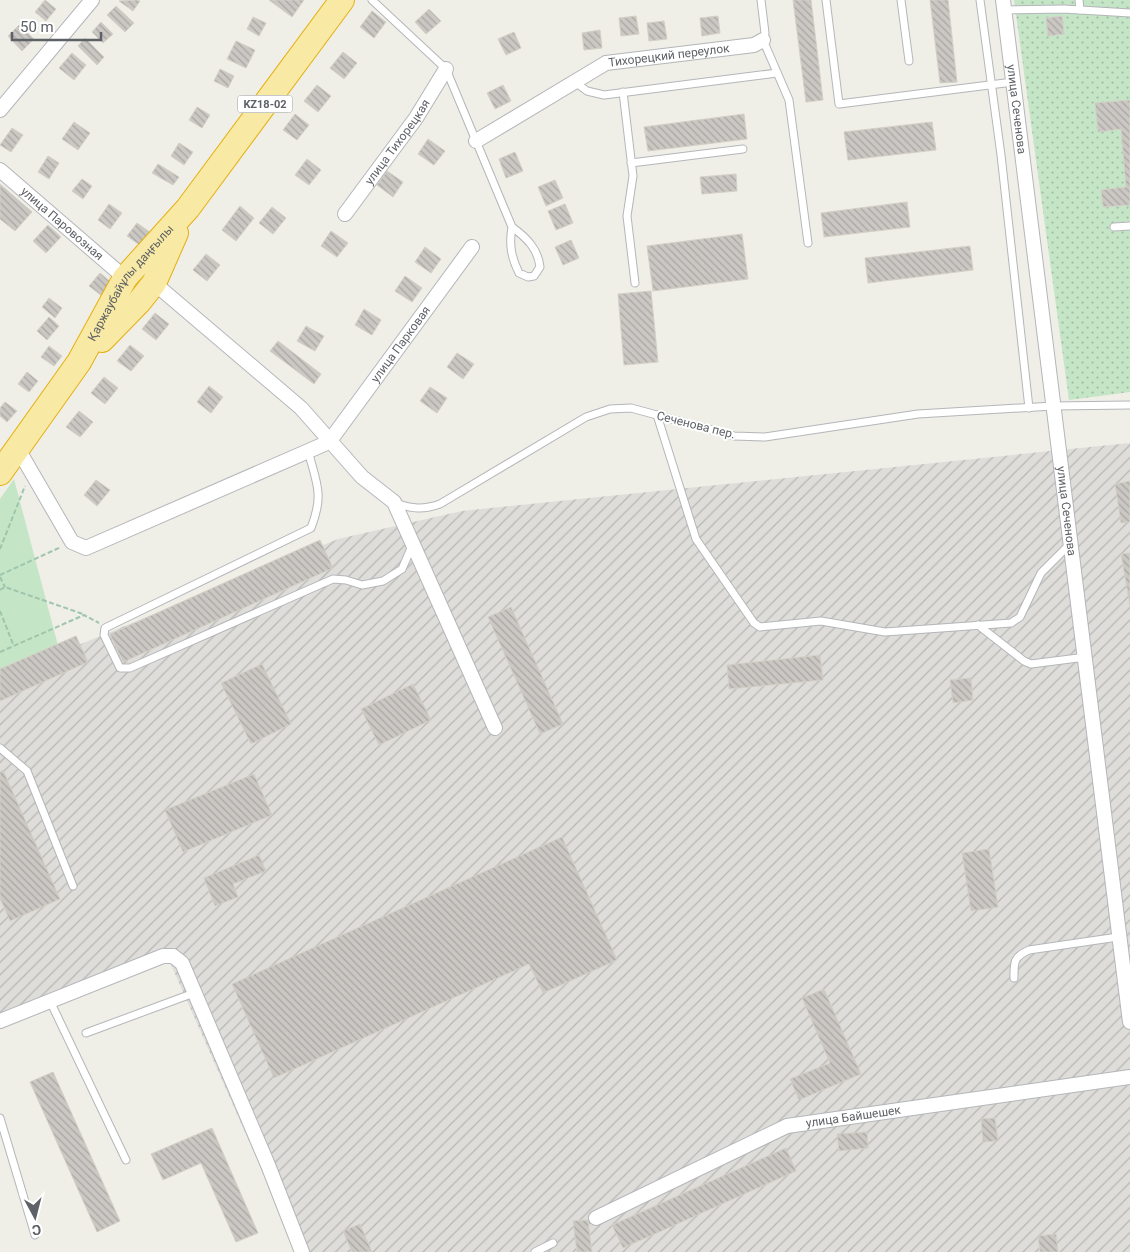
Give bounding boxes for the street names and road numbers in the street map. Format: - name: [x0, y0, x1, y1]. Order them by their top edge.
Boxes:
- street label: Тихорецкий переулок: [608, 41, 731, 70]
- street label: улица Сеченова: [1004, 64, 1029, 155]
- road number: KZ18-02: [238, 96, 292, 112]
- street label: улица Тихорецкая: [362, 97, 433, 188]
- street label: улица Паровозная: [18, 184, 106, 263]
- street label: Қаржаубайұлы даңғылы: [85, 222, 176, 344]
- street label: улица Парковая: [368, 303, 433, 385]
- street label: Сеченова пер.: [655, 408, 737, 442]
- street label: улица Сеченова: [1054, 465, 1079, 557]
- street label: улица Байшешек: [805, 1103, 902, 1130]

